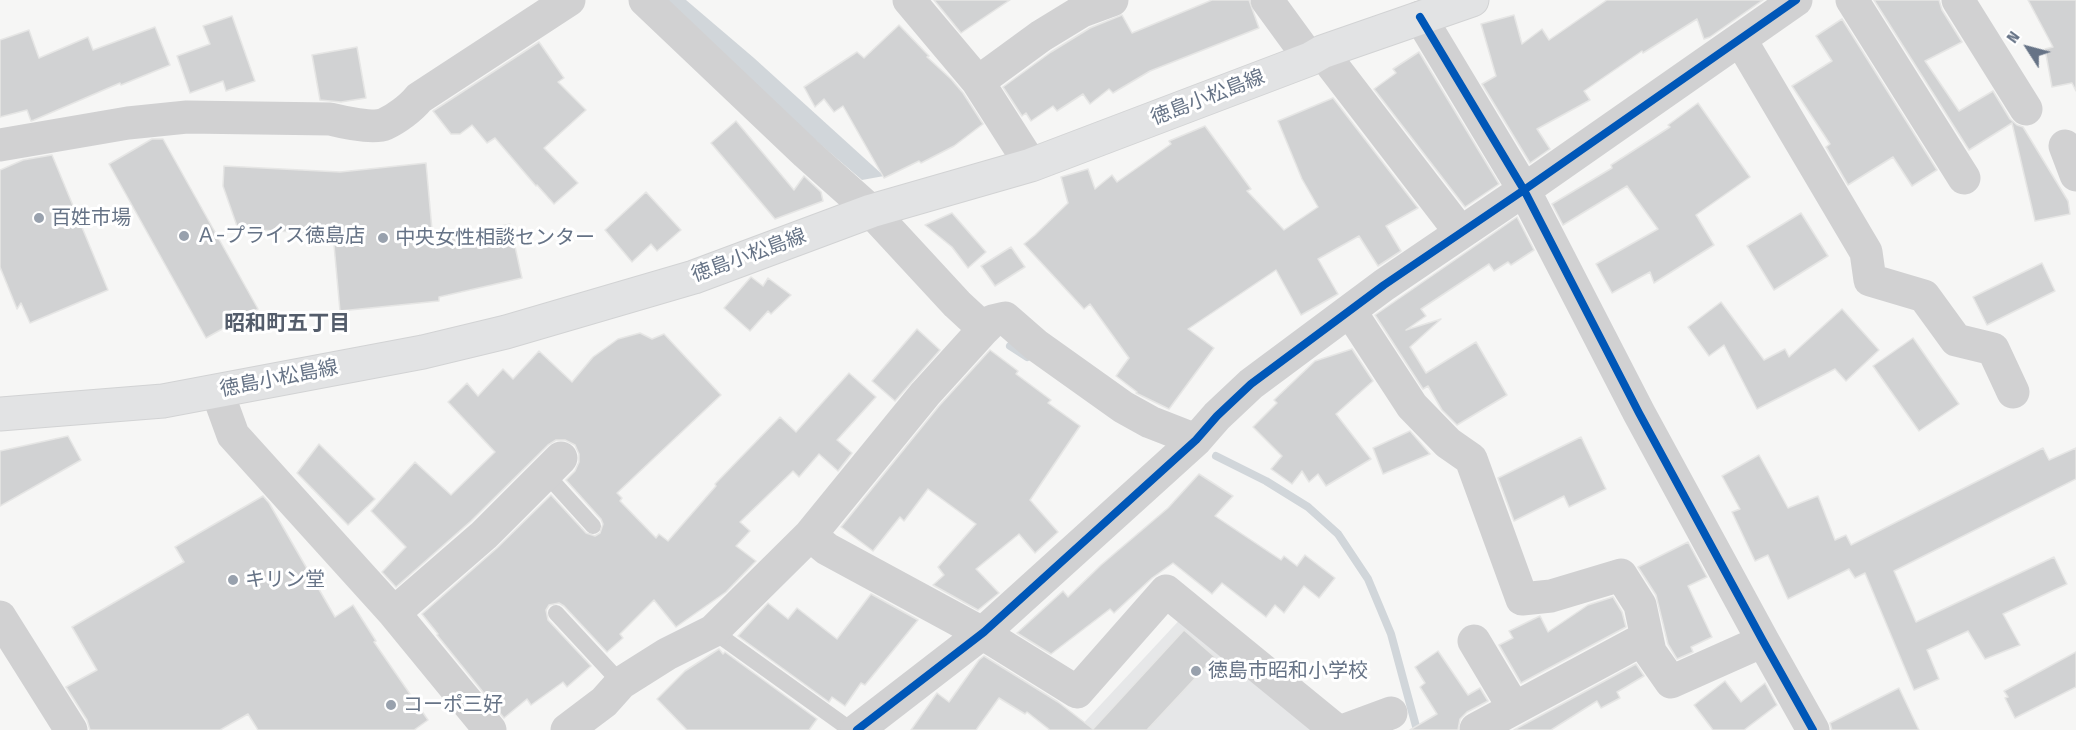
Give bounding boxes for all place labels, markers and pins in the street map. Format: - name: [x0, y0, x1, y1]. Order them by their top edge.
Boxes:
- place label: 百姓市場: [51, 206, 131, 230]
- marker: 百姓市場: [32, 211, 46, 225]
- place label: Ａ−プライス徳島店: [196, 224, 365, 248]
- place label: 中央女性相談センター: [395, 226, 595, 250]
- marker: Ａ−プライス徳島店: [177, 229, 191, 243]
- marker: 中央女性相談センター: [376, 231, 390, 245]
- place label: キリン堂: [245, 568, 325, 592]
- marker: キリン堂: [226, 573, 240, 587]
- place label: 徳島市昭和小学校: [1208, 659, 1368, 683]
- marker: 徳島市昭和小学校: [1189, 664, 1203, 678]
- place label: コーポ三好: [403, 693, 503, 717]
- marker: コーポ三好: [384, 698, 398, 712]

